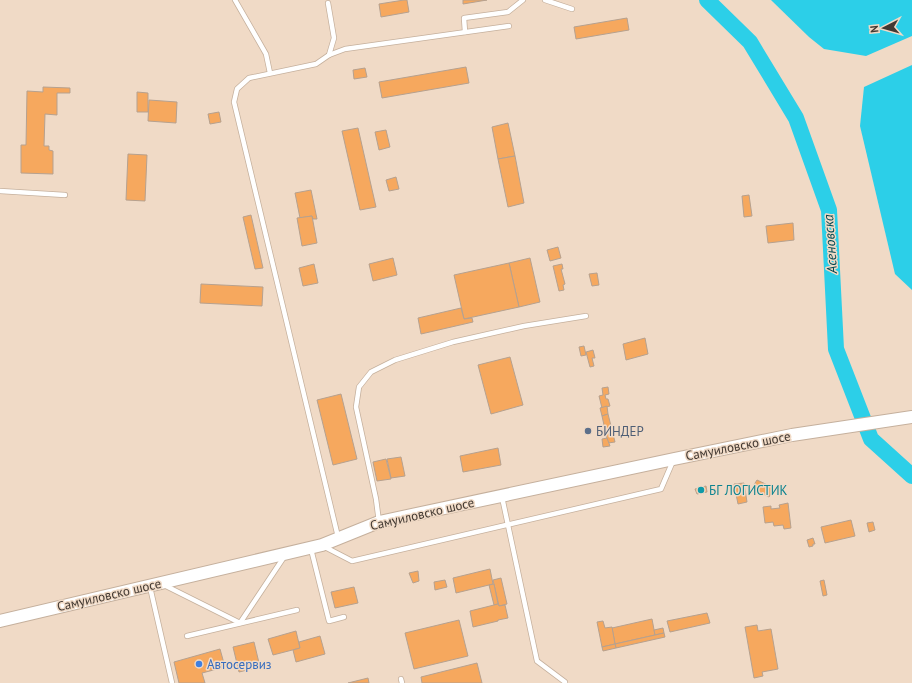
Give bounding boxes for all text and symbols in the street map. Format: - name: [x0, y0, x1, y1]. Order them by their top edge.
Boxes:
- north arrow: [864, 8, 904, 48]
- text: N: [867, 25, 881, 33]
- water label: Асеновска: [819, 214, 841, 275]
- place label: БИНДЕР: [596, 423, 644, 440]
- marker: БИНДЕР: [583, 426, 593, 436]
- street label: Самуиловско шосе: [684, 427, 792, 465]
- place label: БГ ЛОГИСТИК: [709, 482, 788, 499]
- marker: БГ ЛОГИСТИК: [696, 485, 706, 495]
- street label: Самуиловско шосе: [368, 494, 476, 534]
- street label: Самуиловско шосе: [55, 575, 163, 615]
- place label: Автосервиз: [207, 656, 272, 673]
- marker: Автосервиз: [194, 659, 204, 669]

